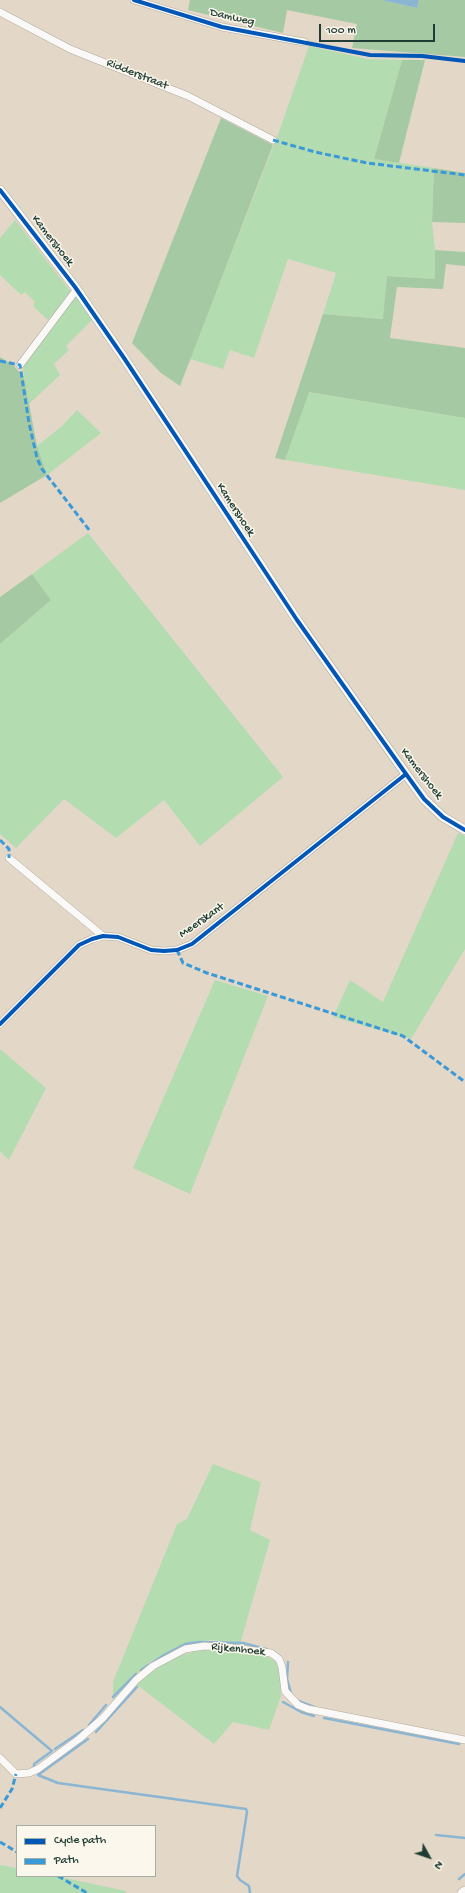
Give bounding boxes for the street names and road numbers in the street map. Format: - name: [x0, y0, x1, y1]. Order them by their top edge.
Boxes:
- street label: Damweg: [208, 6, 256, 30]
- street label: Ridderstraat: [104, 56, 170, 94]
- street label: Kamershoek: [28, 213, 76, 269]
- street label: Kamershoek: [212, 481, 258, 539]
- street label: Kamershoek: [397, 746, 445, 802]
- street label: Meerskant: [177, 900, 227, 942]
- street label: Rijkenhoek: [210, 1640, 266, 1660]

